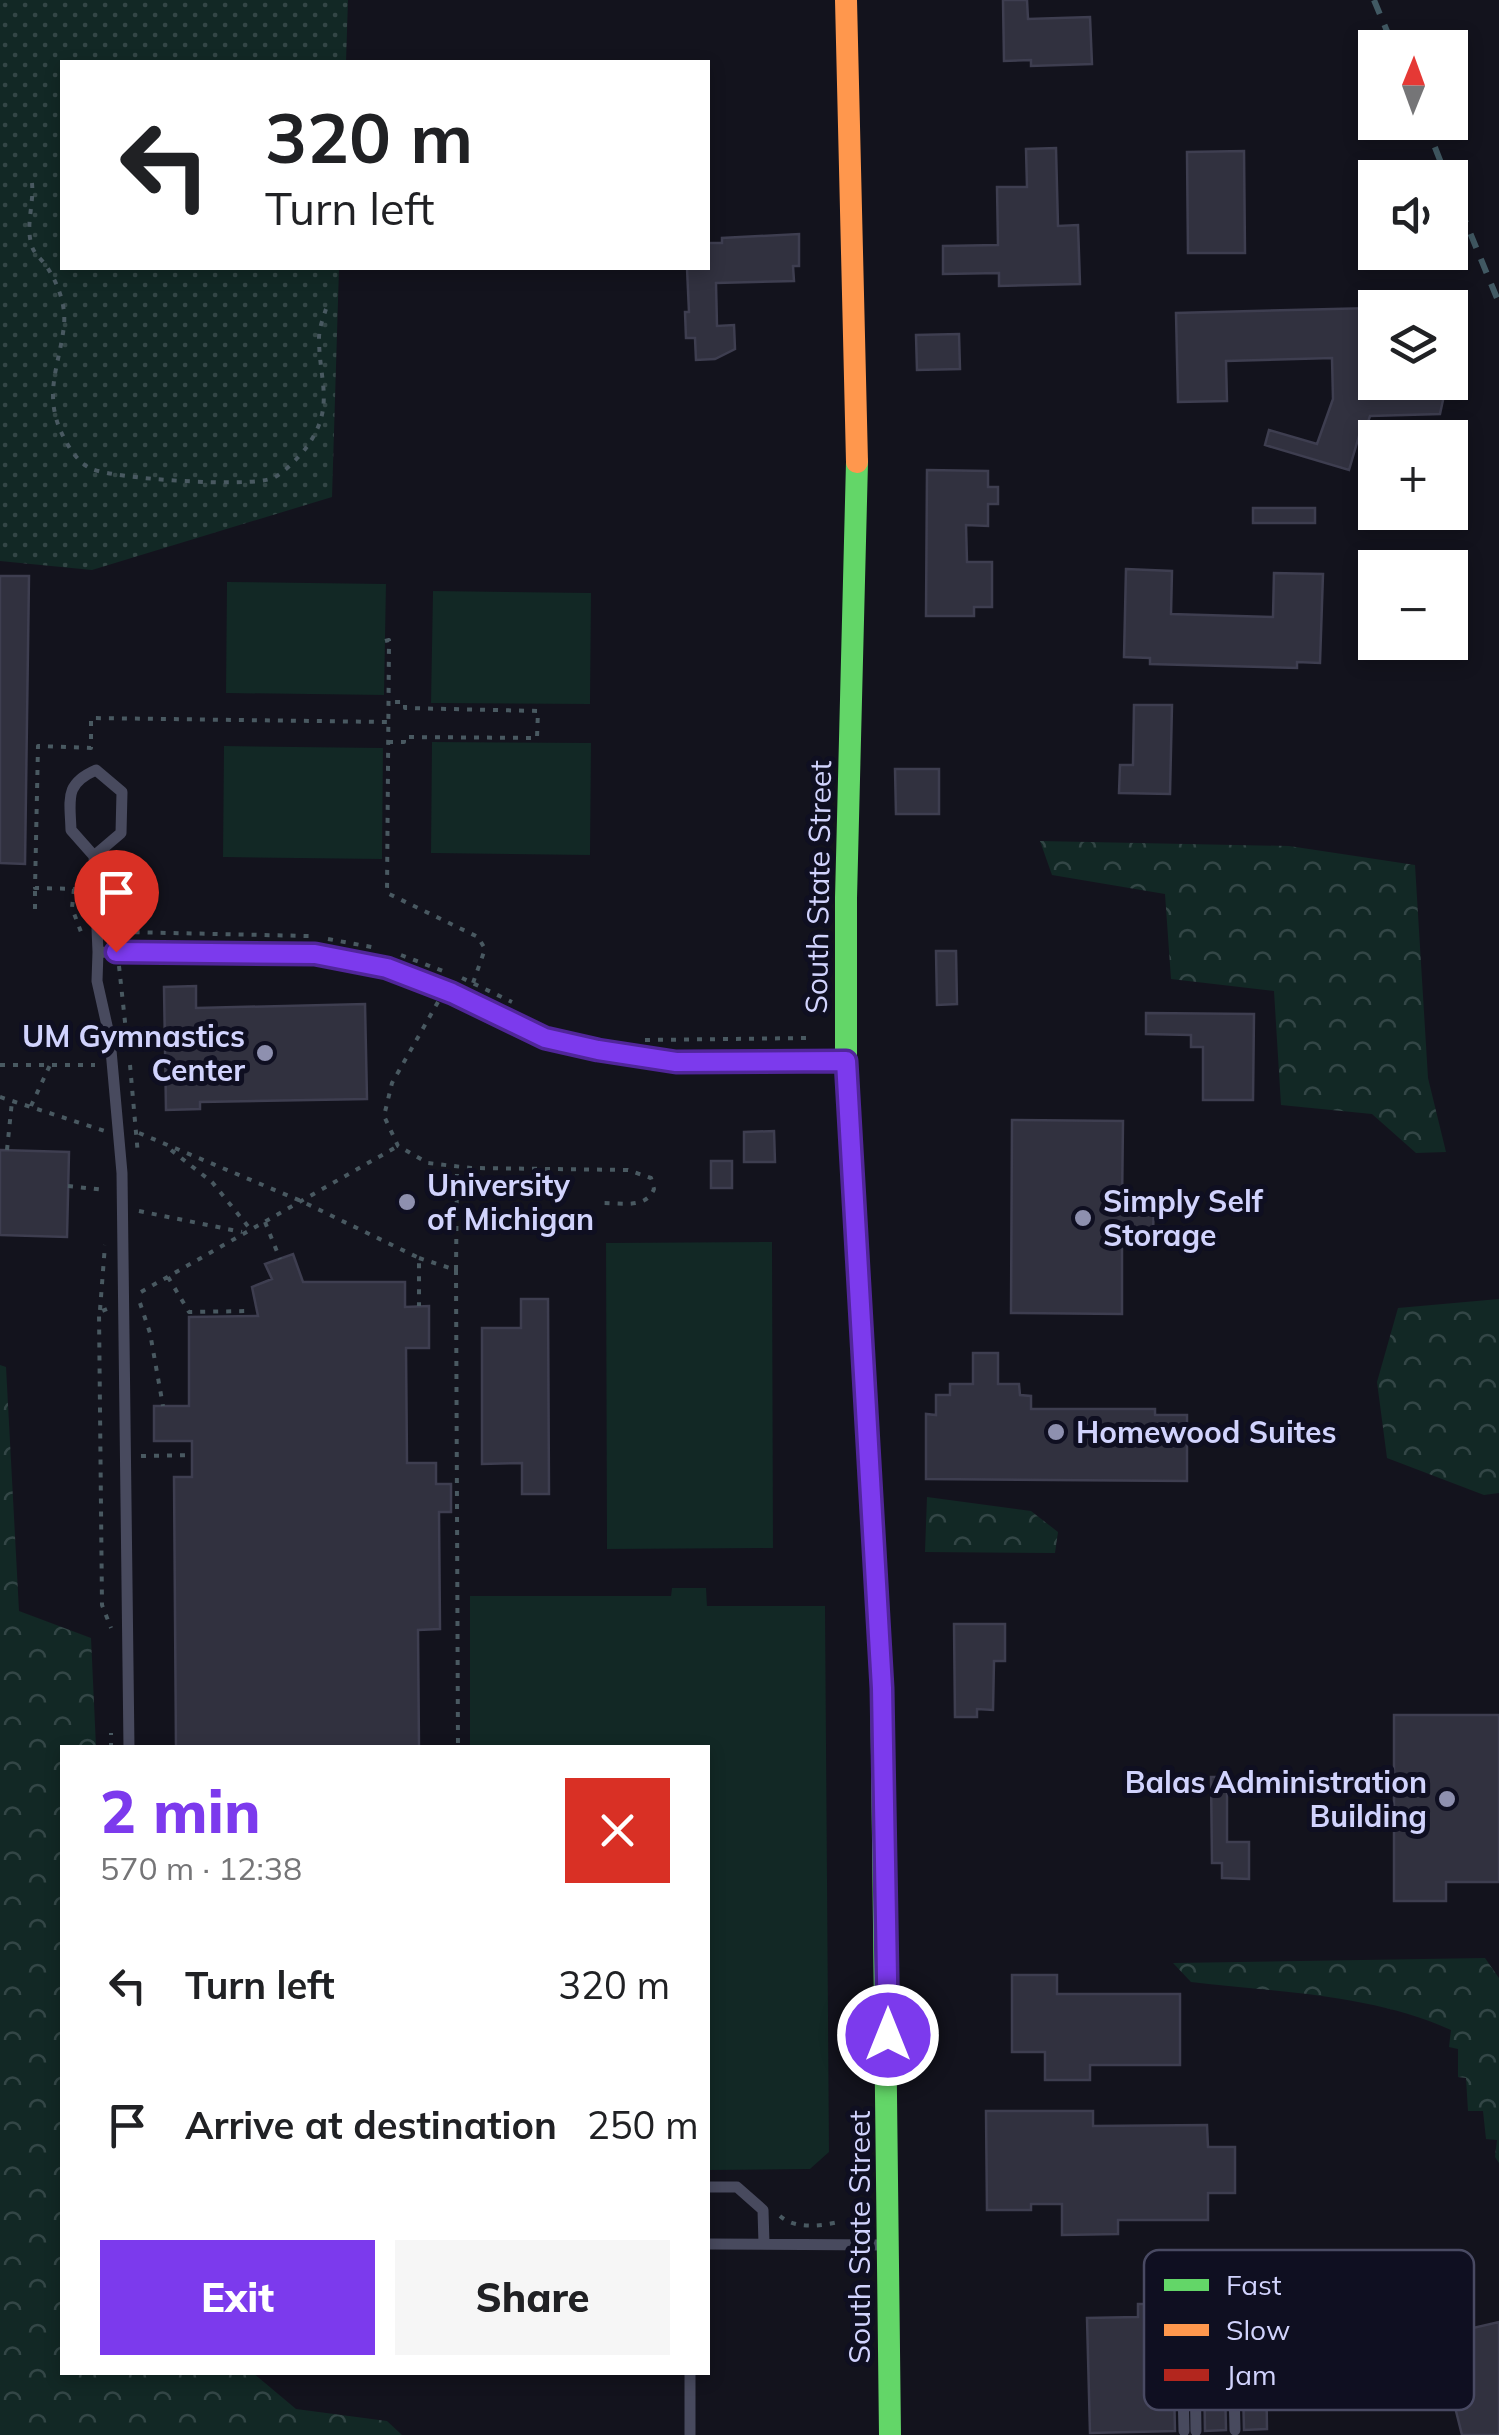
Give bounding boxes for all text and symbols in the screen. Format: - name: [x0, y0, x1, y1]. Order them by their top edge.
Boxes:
- north arrow: [1358, 30, 1468, 140]
- map controls: [1358, 30, 1468, 660]
- text: 320 m: [265, 93, 473, 181]
- icon: left: [100, 100, 230, 230]
- button: sound: [1358, 160, 1468, 270]
- text: Turn left: [265, 180, 434, 236]
- button: layers: [1358, 290, 1468, 400]
- button: +: [1358, 420, 1468, 530]
- button: −: [1358, 550, 1468, 660]
- street label: South State Street: [797, 760, 839, 1014]
- pin: [74, 850, 159, 953]
- icon: arrive: [89, 865, 144, 920]
- place label: UM Gymnastics Center: [22, 1017, 245, 1089]
- marker: UM Gymnastics Center: [254, 1042, 276, 1064]
- place label: University of Michigan: [427, 1166, 594, 1238]
- place label: Simply Self Storage: [1103, 1182, 1264, 1254]
- marker: University of Michigan: [396, 1191, 418, 1213]
- marker: Simply Self Storage: [1072, 1207, 1094, 1229]
- place label: Homewood Suites: [1076, 1413, 1336, 1451]
- marker: Homewood Suites: [1045, 1421, 1067, 1443]
- place label: Balas Administration Building: [1125, 1763, 1427, 1835]
- text: 2 min: [100, 1773, 261, 1848]
- button: close: [565, 1778, 670, 1883]
- marker: Balas Administration Building: [1436, 1788, 1458, 1810]
- text: 570 m · 12:38: [100, 1848, 302, 1888]
- icon: left: [100, 1958, 155, 2013]
- text: Turn left: [185, 1961, 335, 2009]
- text: 320 m: [558, 1961, 670, 2009]
- position arrow: [836, 1983, 940, 2087]
- icon: arrive: [100, 2098, 155, 2153]
- text: Arrive at destination: [185, 2101, 557, 2149]
- text: 250 m: [587, 2101, 699, 2149]
- street label: South State Street: [840, 2110, 878, 2364]
- button: Exit: [100, 2240, 375, 2355]
- button: Share: [395, 2240, 670, 2355]
- legend: [1144, 2250, 1474, 2410]
- text: Fast: [1226, 2267, 1282, 2302]
- text: Slow: [1226, 2312, 1290, 2347]
- text: Jam: [1226, 2357, 1277, 2392]

